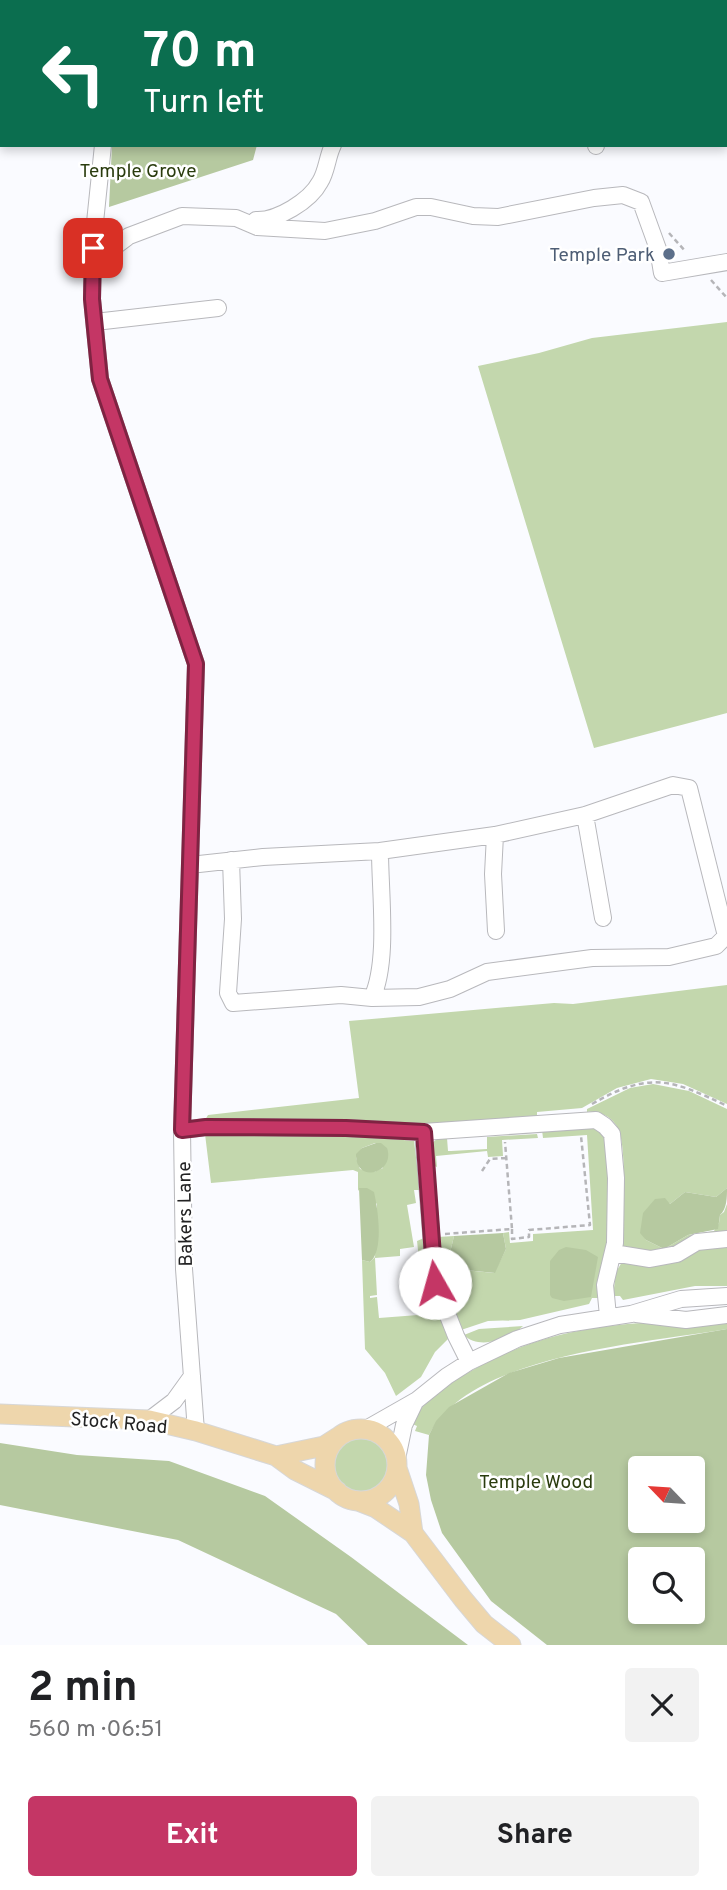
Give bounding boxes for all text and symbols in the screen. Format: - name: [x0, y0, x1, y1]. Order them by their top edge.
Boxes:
- text: 70 m: [143, 23, 257, 85]
- icon: left: [28, 28, 119, 119]
- text: Turn left: [143, 84, 264, 124]
- park label: Temple Grove: [80, 160, 196, 184]
- pin: [63, 218, 123, 278]
- icon: arrive: [74, 229, 112, 267]
- place label: Temple Park: [549, 244, 655, 268]
- marker: Temple Park: [661, 246, 677, 262]
- street label: Bakers Lane: [173, 1161, 199, 1267]
- position arrow: [398, 1246, 472, 1320]
- street label: Stock Road: [69, 1408, 168, 1440]
- north arrow: [628, 1456, 705, 1533]
- map controls: [628, 1456, 705, 1624]
- park label: Temple Wood: [479, 1471, 593, 1495]
- button: search: [628, 1547, 705, 1624]
- text: 2 min: [28, 1663, 138, 1716]
- button: close: [625, 1668, 699, 1742]
- text: 560 m · 06:51: [28, 1716, 163, 1745]
- button: Exit: [28, 1796, 357, 1876]
- button: Share: [371, 1796, 699, 1876]

